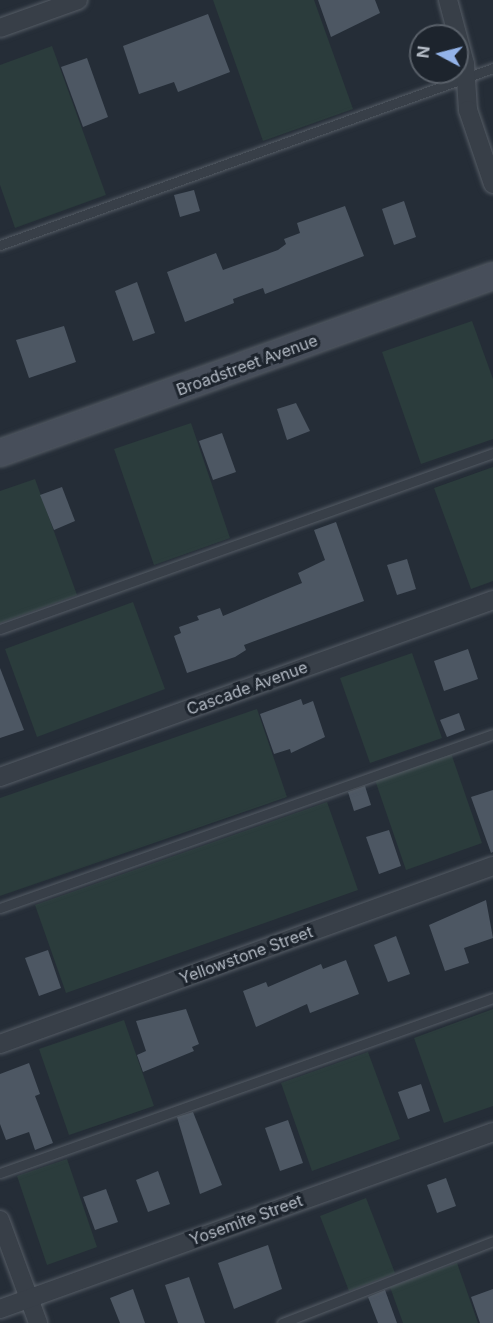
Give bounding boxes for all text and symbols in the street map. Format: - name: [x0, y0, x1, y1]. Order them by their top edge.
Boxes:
- north arrow: [409, 24, 469, 84]
- text: N: [412, 45, 434, 59]
- street label: Broadstreet Avenue: [174, 331, 320, 399]
- street label: Cascade Avenue: [184, 657, 310, 719]
- street label: Yellowstone Street: [177, 922, 315, 988]
- street label: Yosemite Street: [187, 1191, 305, 1249]

